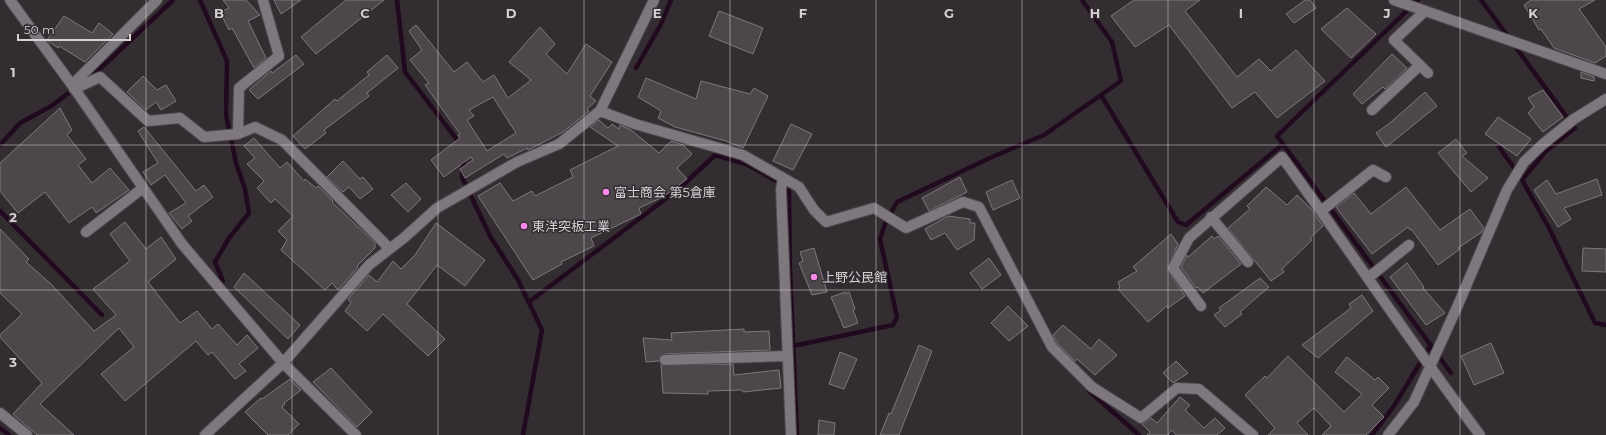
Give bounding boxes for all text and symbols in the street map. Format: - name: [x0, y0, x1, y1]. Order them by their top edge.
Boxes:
- text: B: [214, 5, 224, 21]
- text: C: [360, 5, 370, 21]
- text: D: [506, 5, 517, 21]
- text: E: [653, 5, 662, 21]
- text: F: [799, 5, 807, 21]
- text: G: [944, 5, 954, 21]
- text: H: [1090, 5, 1100, 21]
- text: I: [1239, 5, 1243, 21]
- text: J: [1382, 5, 1391, 21]
- text: K: [1528, 5, 1538, 21]
- scale bar: [18, 16, 130, 42]
- text: 50 m: [24, 22, 55, 37]
- text: 1: [10, 64, 16, 80]
- place label: 富士商会 第5倉庫: [614, 184, 716, 200]
- marker: 富士商会 第5倉庫: [601, 187, 611, 197]
- text: 2: [9, 209, 17, 225]
- place label: 東洋突板工業: [532, 218, 610, 234]
- marker: 東洋突板工業: [519, 221, 529, 231]
- place label: 上野公民館: [822, 269, 887, 285]
- marker: 上野公民館: [809, 272, 819, 282]
- text: 3: [8, 354, 17, 370]

